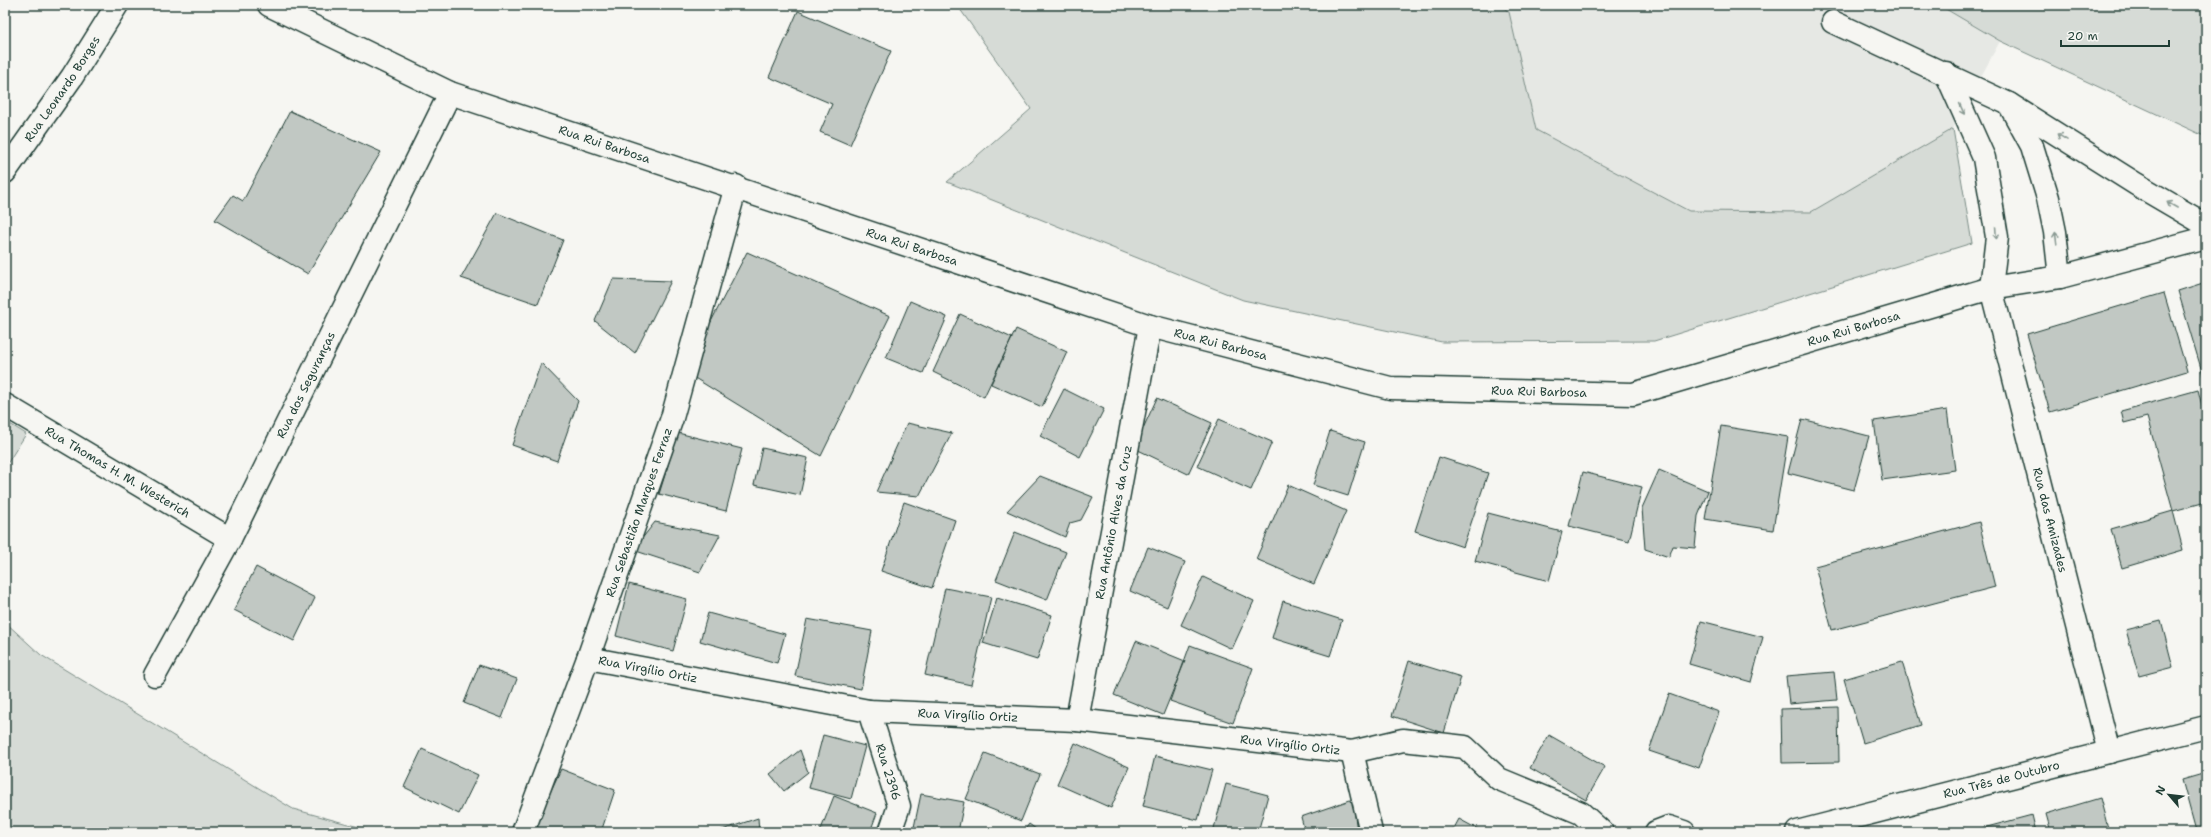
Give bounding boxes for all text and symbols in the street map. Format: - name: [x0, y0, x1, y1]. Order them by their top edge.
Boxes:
- scale bar: [2061, 22, 2169, 48]
- text: 20 m: [2067, 28, 2098, 44]
- street label: Rua Leonardo Borges: [21, 33, 104, 145]
- one-way arrow: [1958, 103, 1966, 115]
- street label: Rua Rui Barbosa: [556, 122, 653, 167]
- one-way arrow: [2057, 133, 2068, 141]
- one-way arrow: [2166, 201, 2178, 209]
- street label: Rua Rui Barbosa: [864, 224, 960, 270]
- one-way arrow: [1992, 226, 2000, 239]
- one-way arrow: [2052, 232, 2060, 245]
- street label: Rua Rui Barbosa: [1805, 307, 1902, 350]
- street label: Rua Rui Barbosa: [1172, 325, 1270, 364]
- street label: Rua dos Seguranças: [273, 329, 339, 441]
- street label: Rua Rui Barbosa: [1491, 383, 1588, 401]
- street label: Rua Thomas H. M. Westerich: [42, 423, 193, 521]
- street label: Rua Sebastião Marques Ferraz: [602, 425, 676, 599]
- street label: Rua Antônio Alves da Cruz: [1091, 444, 1136, 601]
- street label: Rua das Amizades: [2029, 466, 2071, 574]
- street label: Rua Virgílio Ortiz: [597, 652, 699, 687]
- street label: Rua Virgílio Ortiz: [917, 705, 1019, 725]
- street label: Rua Virgílio Ortiz: [1239, 731, 1341, 759]
- street label: Rua 2396: [872, 742, 905, 802]
- street label: Rua Três de Outubro: [1941, 757, 2061, 802]
- north arrow: [2149, 775, 2189, 815]
- text: N: [2152, 783, 2169, 798]

